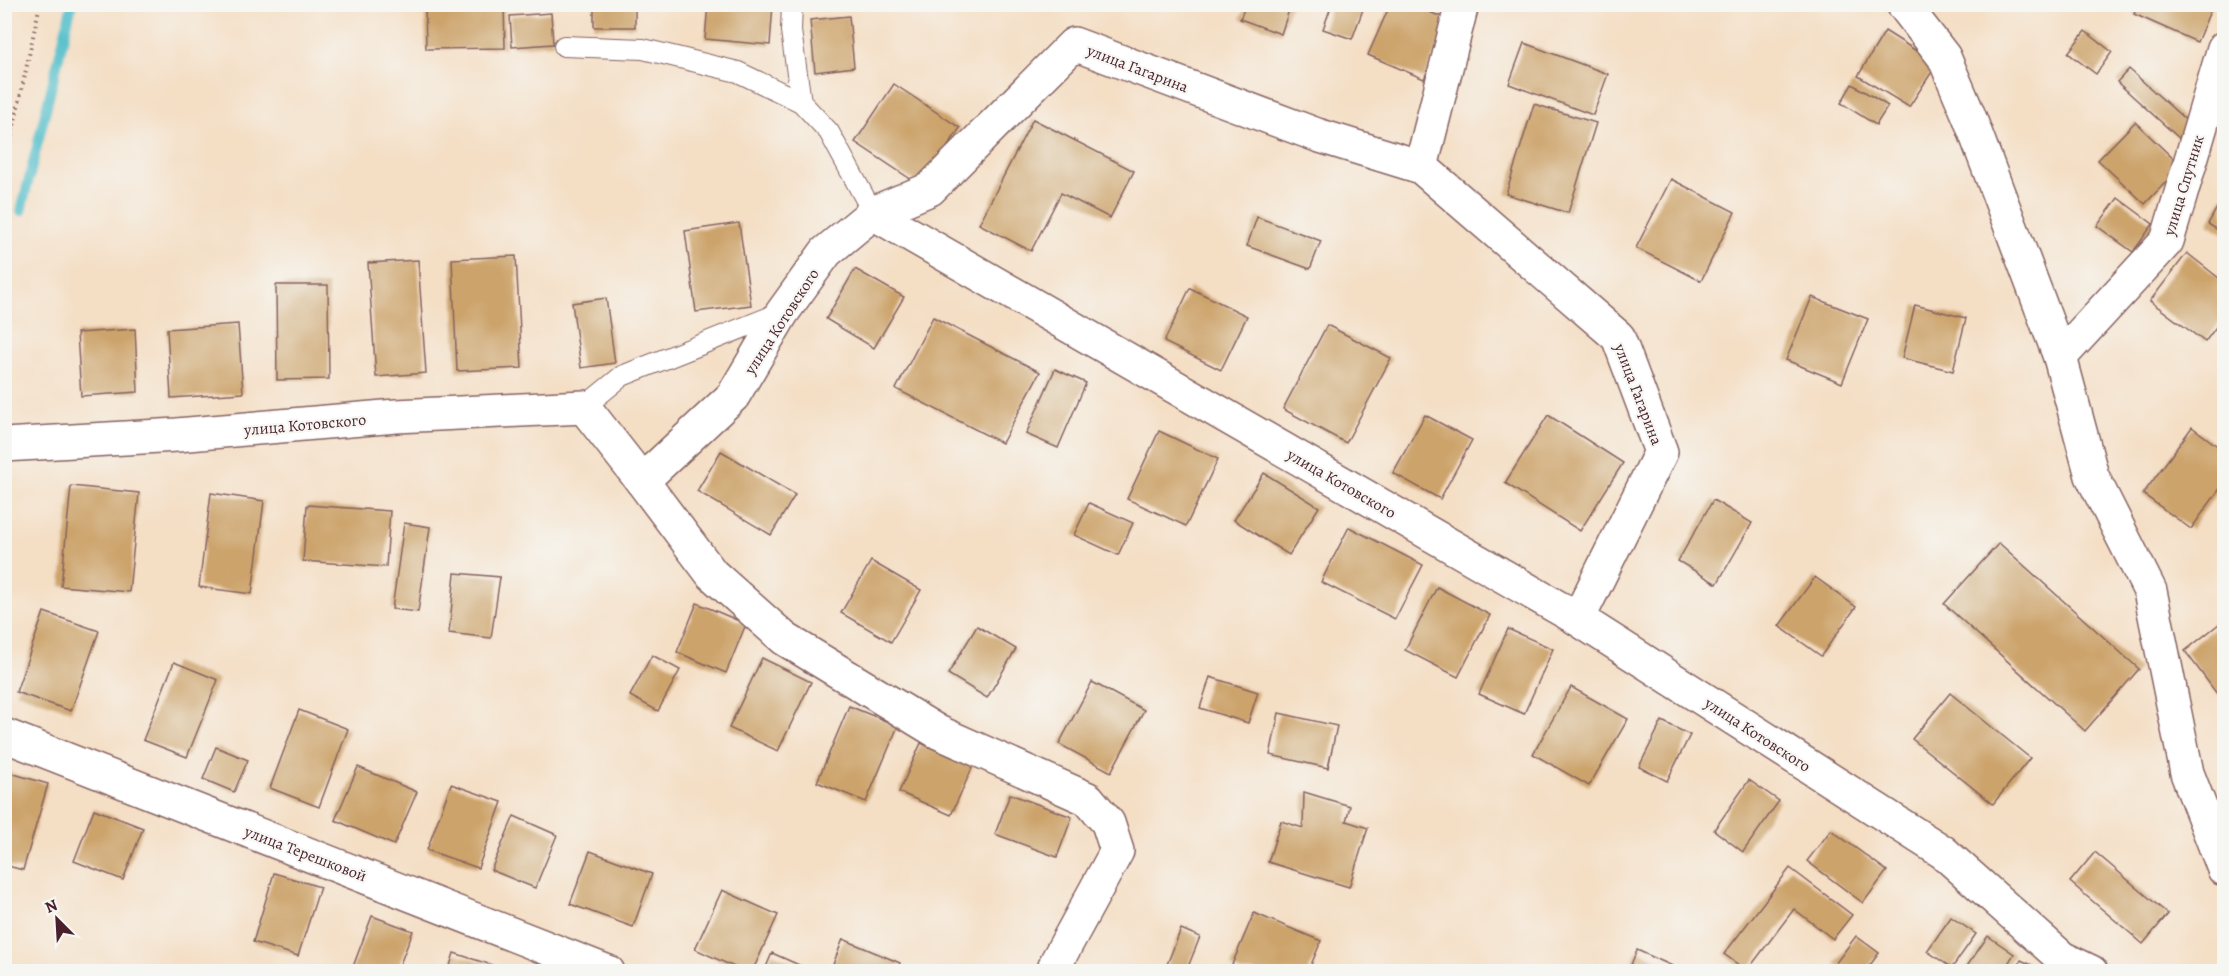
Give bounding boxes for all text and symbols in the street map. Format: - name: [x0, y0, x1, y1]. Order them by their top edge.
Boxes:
- street label: улица Гагарина: [1083, 39, 1192, 99]
- street label: улица Спутник: [2158, 132, 2210, 239]
- street label: улица Котовского: [739, 264, 824, 380]
- street label: улица Гагарина: [1608, 340, 1668, 449]
- street label: улица Котовского: [242, 409, 367, 441]
- street label: улица Котовского: [1282, 443, 1400, 524]
- street label: улица Котовского: [1699, 692, 1815, 777]
- street label: улица Терешковой: [241, 820, 370, 887]
- north arrow: [27, 889, 87, 949]
- text: N: [42, 894, 61, 919]

